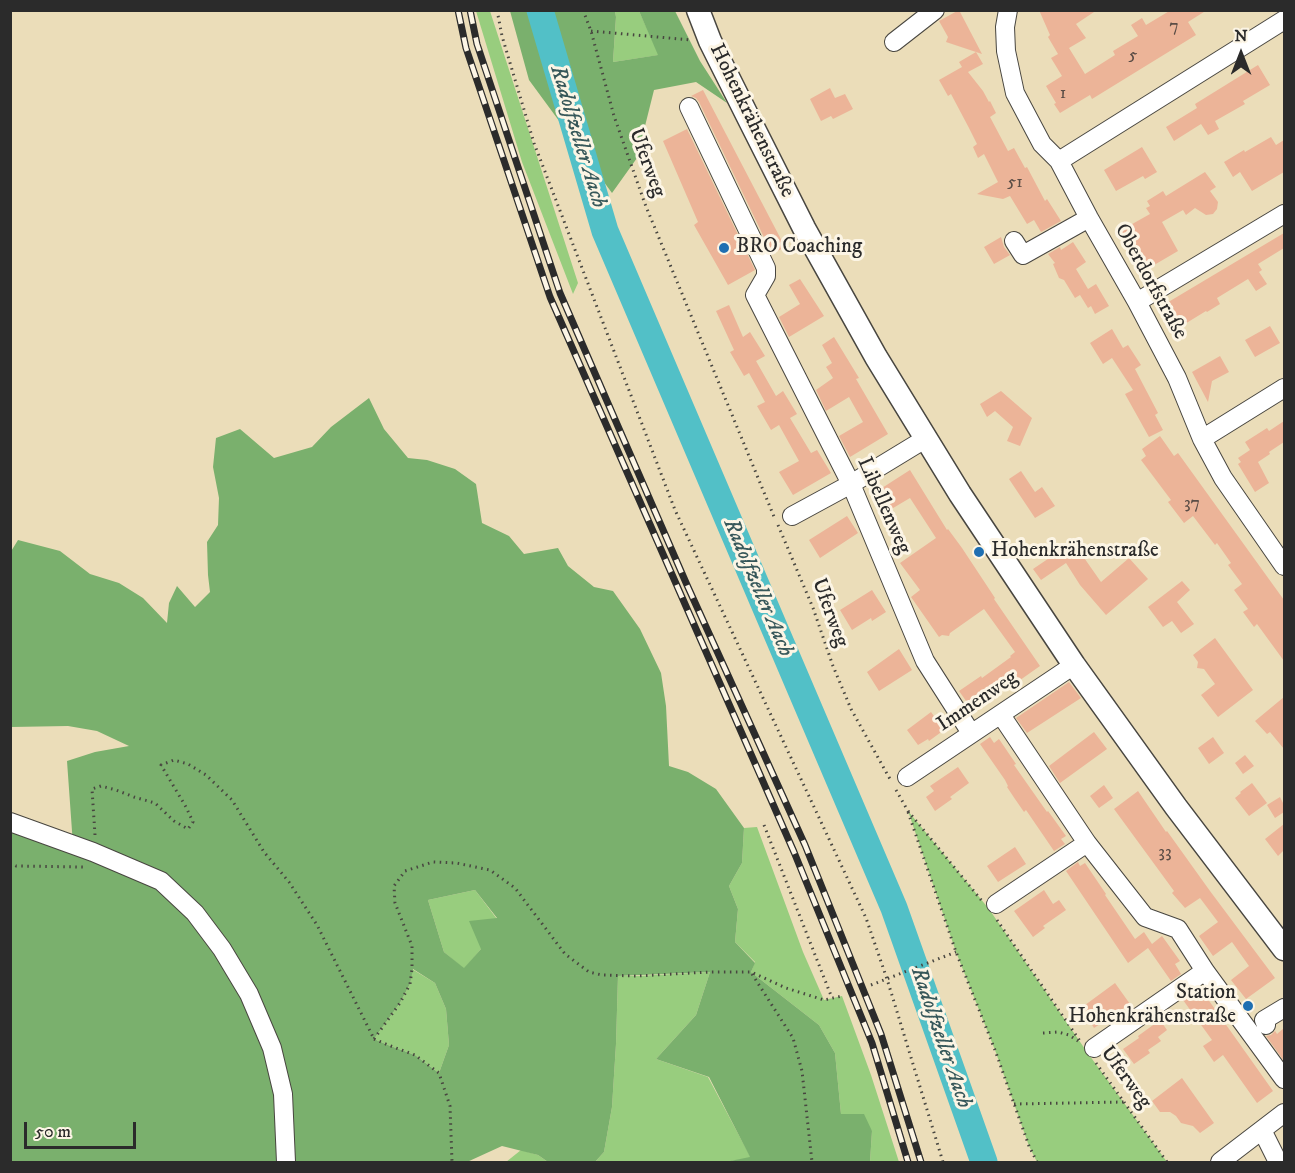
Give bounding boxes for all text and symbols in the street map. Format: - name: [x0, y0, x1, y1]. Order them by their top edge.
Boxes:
- house number: 7: [1169, 16, 1179, 38]
- north arrow: [1211, 24, 1271, 84]
- text: N: [1234, 26, 1248, 46]
- street label: Hohenkrähenstraße: [703, 40, 799, 202]
- house number: 5: [1129, 45, 1137, 67]
- water label: Radolfzeller Aach: [543, 63, 611, 211]
- house number: 1: [1060, 83, 1066, 105]
- street label: Uferweg: [622, 125, 670, 201]
- house number: 51: [1007, 172, 1023, 194]
- street label: Oberdorfstraße: [1108, 220, 1192, 344]
- place label: BRO Coaching: [736, 235, 862, 261]
- marker: BRO Coaching: [717, 241, 731, 255]
- street label: Libellenweg: [850, 454, 916, 558]
- house number: 37: [1184, 493, 1200, 515]
- water label: Radolfzeller Aach: [716, 515, 798, 661]
- place label: Hohenkrähenstraße: [991, 539, 1159, 565]
- marker: Hohenkrähenstraße: [972, 545, 986, 559]
- street label: Uferweg: [805, 575, 853, 651]
- street label: Immenweg: [933, 666, 1023, 738]
- house number: 33: [1158, 842, 1172, 864]
- water label: Radolfzeller Aach: [904, 964, 976, 1112]
- place label: Station Hohenkrähenstraße: [1068, 981, 1236, 1031]
- marker: Station Hohenkrähenstraße: [1241, 999, 1255, 1013]
- street label: Uferweg: [1094, 1042, 1156, 1114]
- scale bar: [27, 1110, 140, 1148]
- text: 50 m: [35, 1121, 71, 1143]

